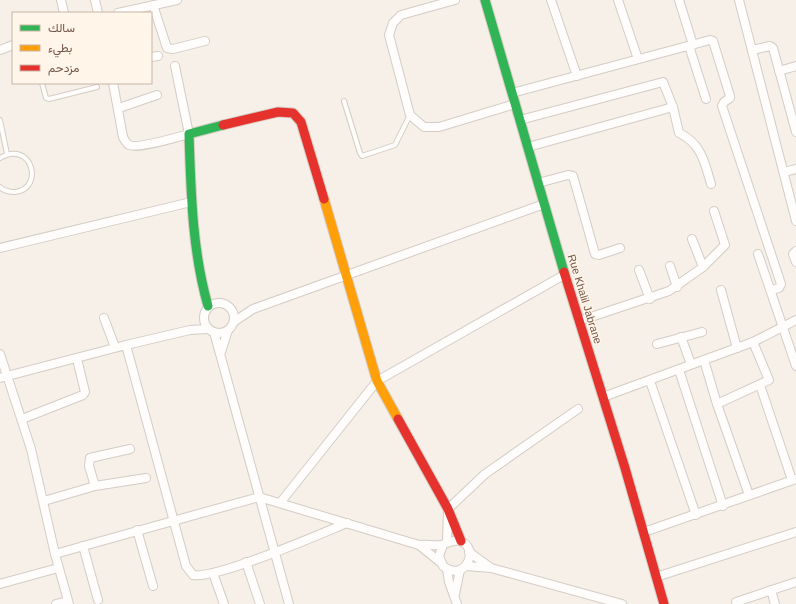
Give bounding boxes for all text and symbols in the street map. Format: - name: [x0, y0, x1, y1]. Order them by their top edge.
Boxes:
- legend: [12, 12, 152, 84]
- text: سالك: [48, 21, 75, 35]
- text: بطيء: [48, 41, 72, 58]
- text: مزدحم: [48, 61, 79, 76]
- street label: Rue Khalil Jabrane: [566, 253, 604, 345]

